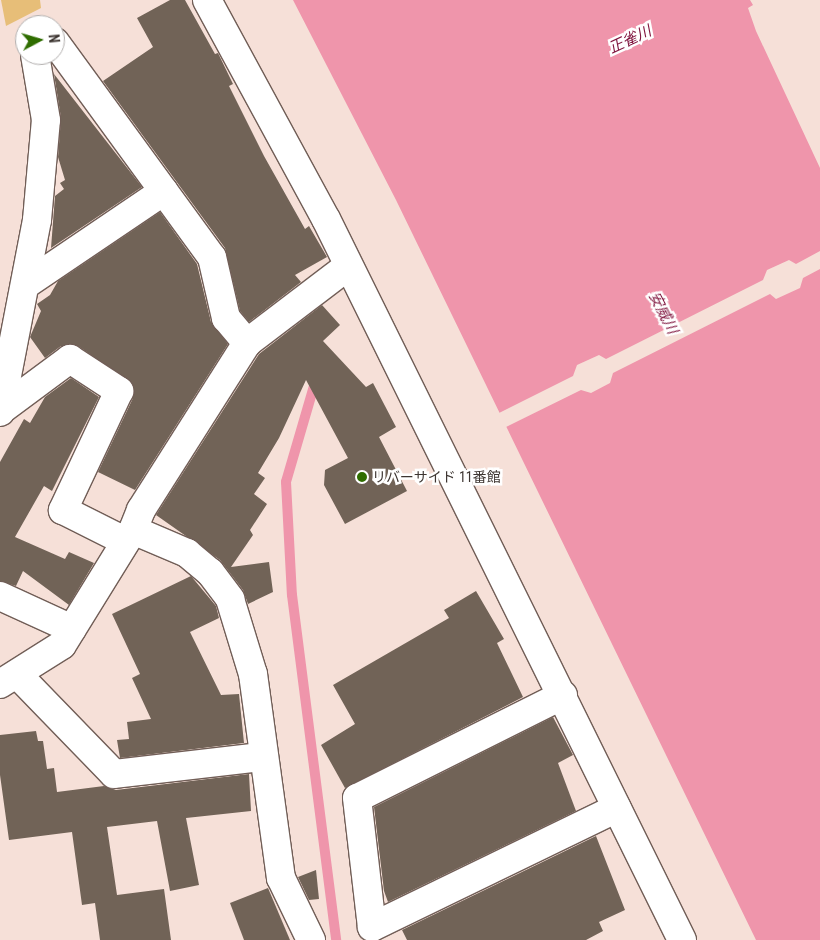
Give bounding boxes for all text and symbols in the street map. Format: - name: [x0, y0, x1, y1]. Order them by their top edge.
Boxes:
- north arrow: [15, 15, 65, 65]
- water label: 正雀川: [606, 22, 654, 58]
- text: N: [46, 33, 62, 44]
- water label: 安威川: [645, 289, 681, 337]
- place label: リバーサイド 11番館: [372, 469, 501, 485]
- marker: リバーサイド 11番館: [356, 471, 368, 483]

